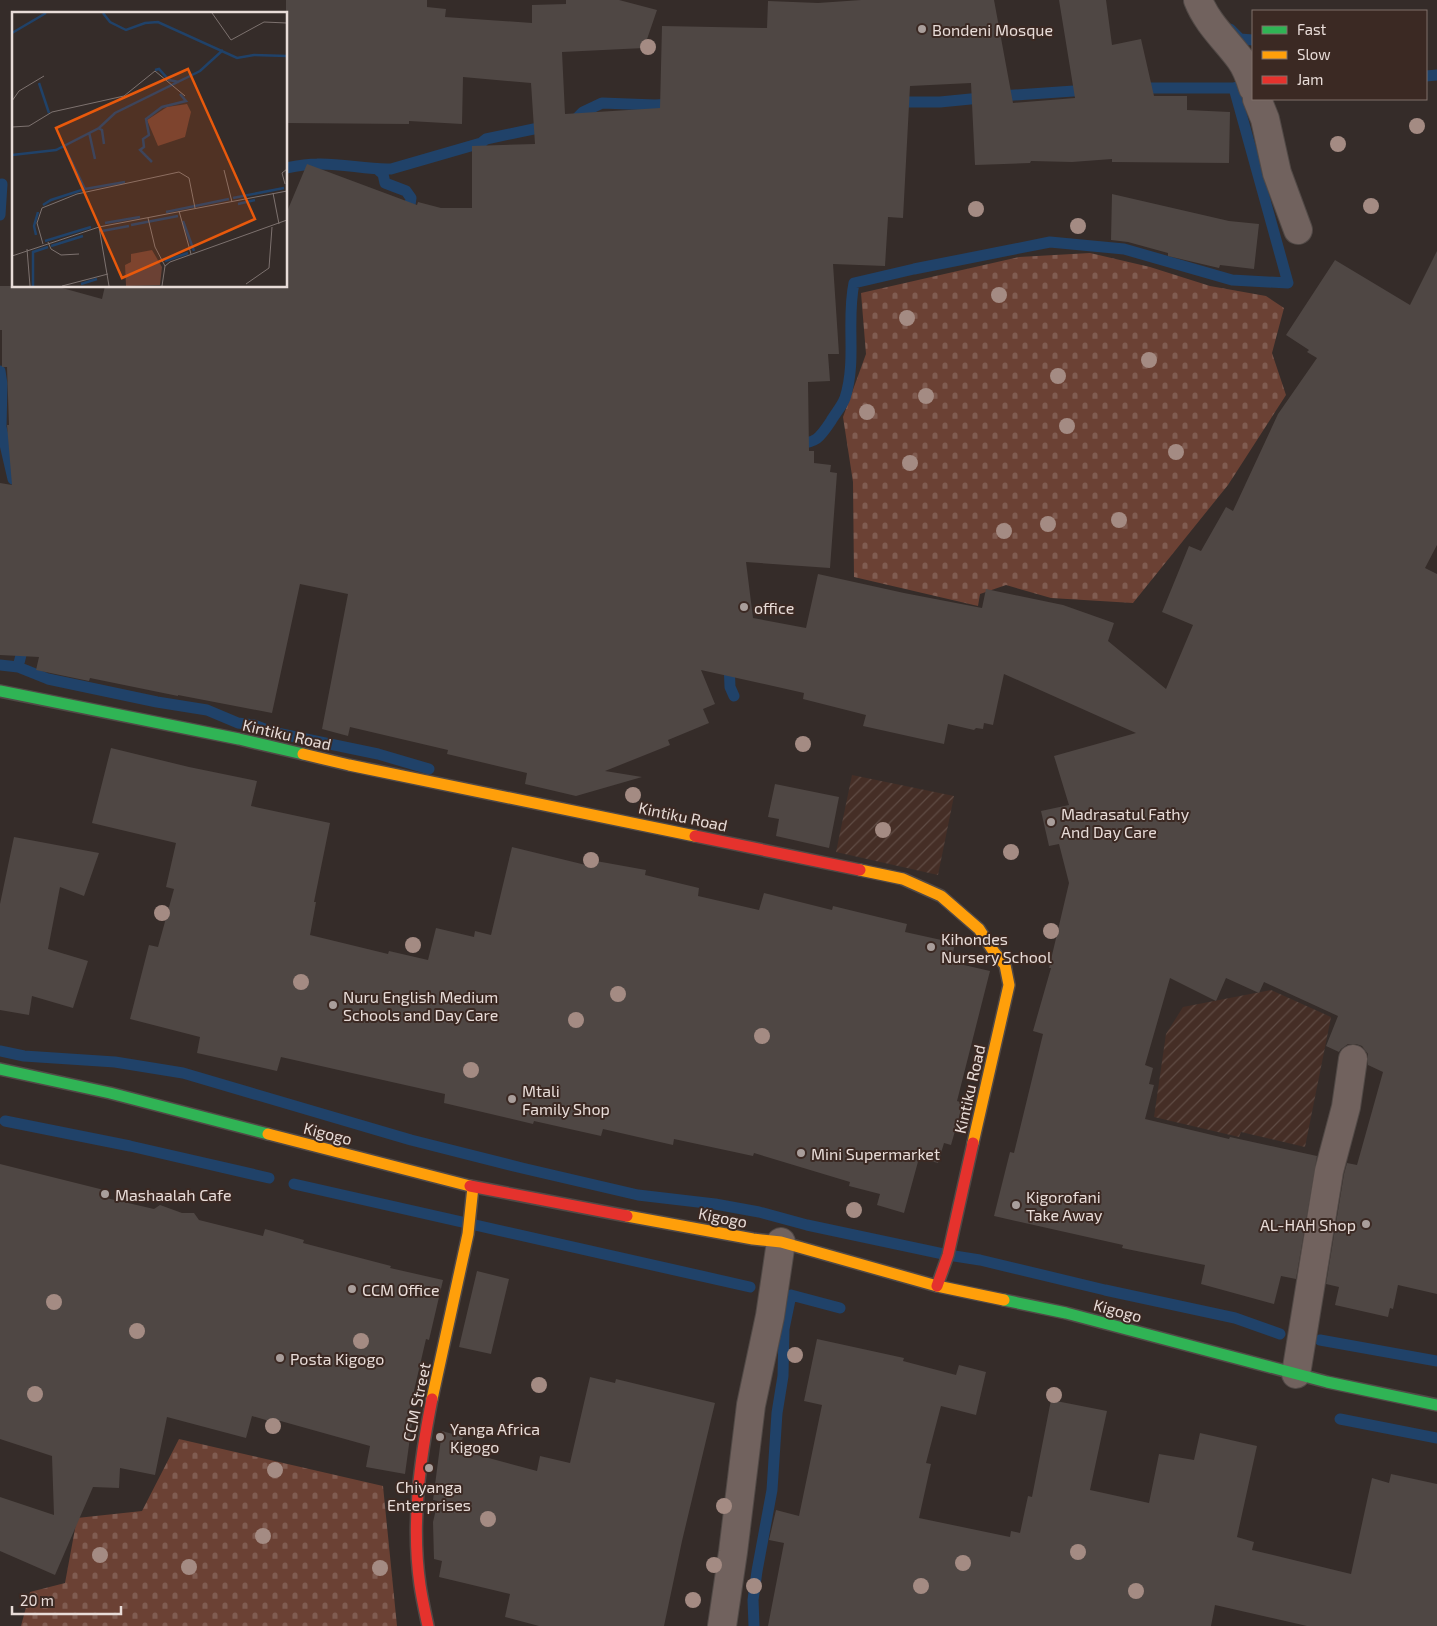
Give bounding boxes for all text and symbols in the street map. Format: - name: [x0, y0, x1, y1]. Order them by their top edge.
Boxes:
- legend: [1252, 10, 1427, 100]
- inset map: [12, 12, 288, 288]
- place label: Bondeni Mosque: [932, 20, 1053, 39]
- text: Fast: [1297, 20, 1327, 38]
- marker: Bondeni Mosque: [916, 23, 928, 35]
- text: Slow: [1297, 45, 1331, 63]
- text: Jam: [1297, 70, 1323, 88]
- place label: office: [754, 598, 794, 617]
- marker: office: [738, 601, 750, 613]
- street label: Kintiku Road: [241, 715, 333, 753]
- street label: Kintiku Road: [637, 797, 729, 835]
- place label: Madrasatul Fathy And Day Care: [1061, 804, 1190, 841]
- marker: Madrasatul Fathy And Day Care: [1045, 816, 1057, 828]
- place label: Kihondes Nursery School: [941, 929, 1052, 966]
- marker: Kihondes Nursery School: [925, 941, 937, 953]
- place label: Nuru English Medium Schools and Day Care: [343, 987, 498, 1024]
- marker: Nuru English Medium Schools and Day Care: [327, 999, 339, 1011]
- street label: Kintiku Road: [950, 1043, 988, 1135]
- place label: Mtali Family Shop: [522, 1081, 610, 1118]
- marker: Mtali Family Shop: [506, 1093, 518, 1105]
- street label: Kigogo: [302, 1118, 354, 1148]
- place label: Mini Supermarket: [811, 1144, 940, 1163]
- marker: Mini Supermarket: [795, 1147, 807, 1159]
- place label: Mashaalah Cafe: [115, 1185, 232, 1204]
- place label: Kigorofani Take Away: [1026, 1187, 1103, 1224]
- marker: Mashaalah Cafe: [99, 1188, 111, 1200]
- marker: Kigorofani Take Away: [1010, 1199, 1022, 1211]
- street label: Kigogo: [697, 1203, 749, 1231]
- place label: AL-HAH Shop: [1260, 1215, 1356, 1234]
- marker: AL-HAH Shop: [1360, 1218, 1372, 1230]
- place label: CCM Office: [362, 1280, 440, 1299]
- marker: CCM Office: [346, 1283, 358, 1295]
- street label: Kigogo: [1092, 1294, 1144, 1326]
- place label: Posta Kigogo: [290, 1349, 384, 1368]
- marker: Posta Kigogo: [274, 1352, 286, 1364]
- street label: CCM Street: [398, 1361, 434, 1443]
- place label: Yanga Africa Kigogo: [450, 1419, 540, 1456]
- marker: Yanga Africa Kigogo: [434, 1431, 446, 1443]
- marker: Chiyanga Enterprises: [423, 1462, 435, 1474]
- place label: Chiyanga Enterprises: [387, 1477, 471, 1514]
- scale bar: [12, 1584, 121, 1616]
- text: 20 m: [20, 1591, 54, 1609]

